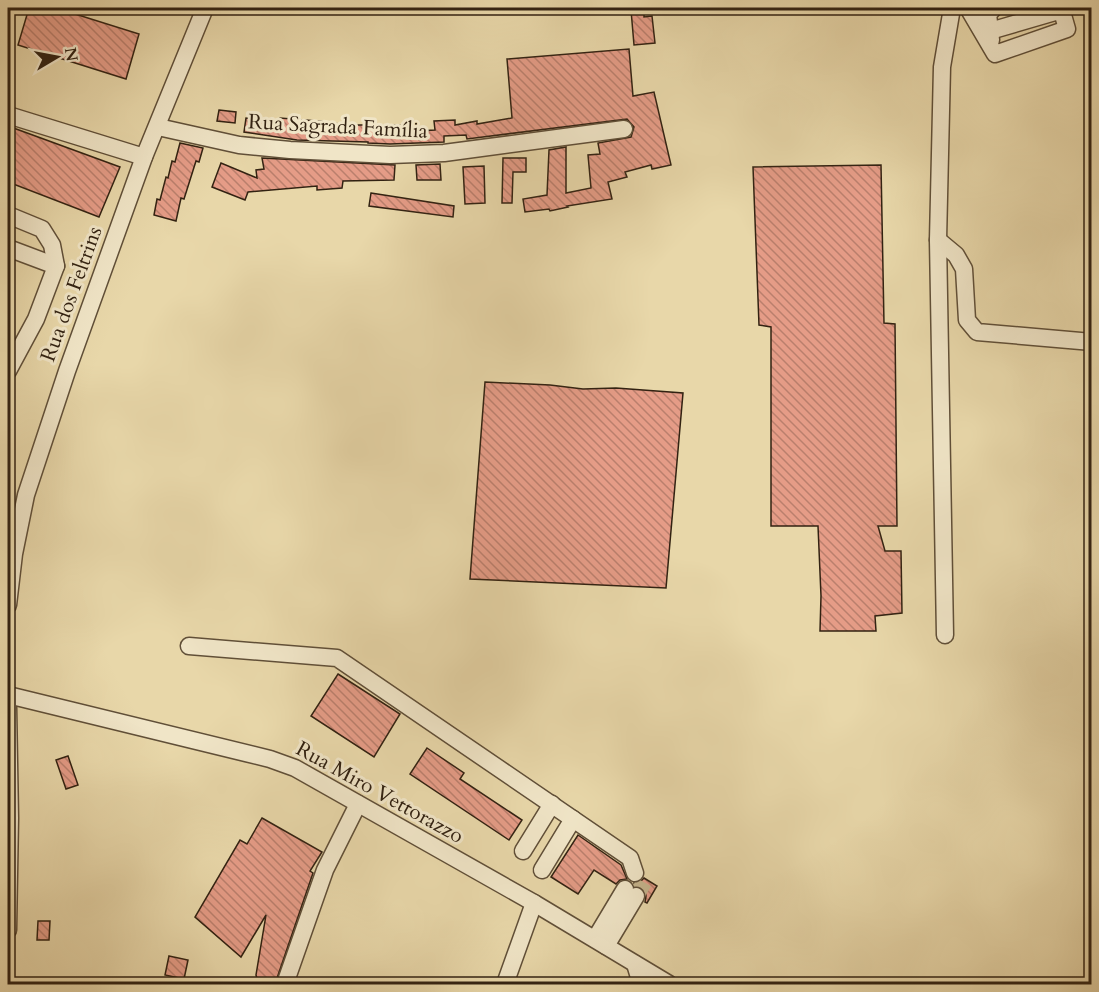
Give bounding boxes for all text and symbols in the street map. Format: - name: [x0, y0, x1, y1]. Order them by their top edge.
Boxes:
- north arrow: [27, 27, 87, 87]
- text: N: [59, 46, 83, 63]
- street label: Rua Sagrada Família: [247, 107, 429, 146]
- street label: Rua dos Feltrins: [34, 222, 109, 366]
- street label: Rua Miro Vettorazzo: [291, 734, 469, 851]

